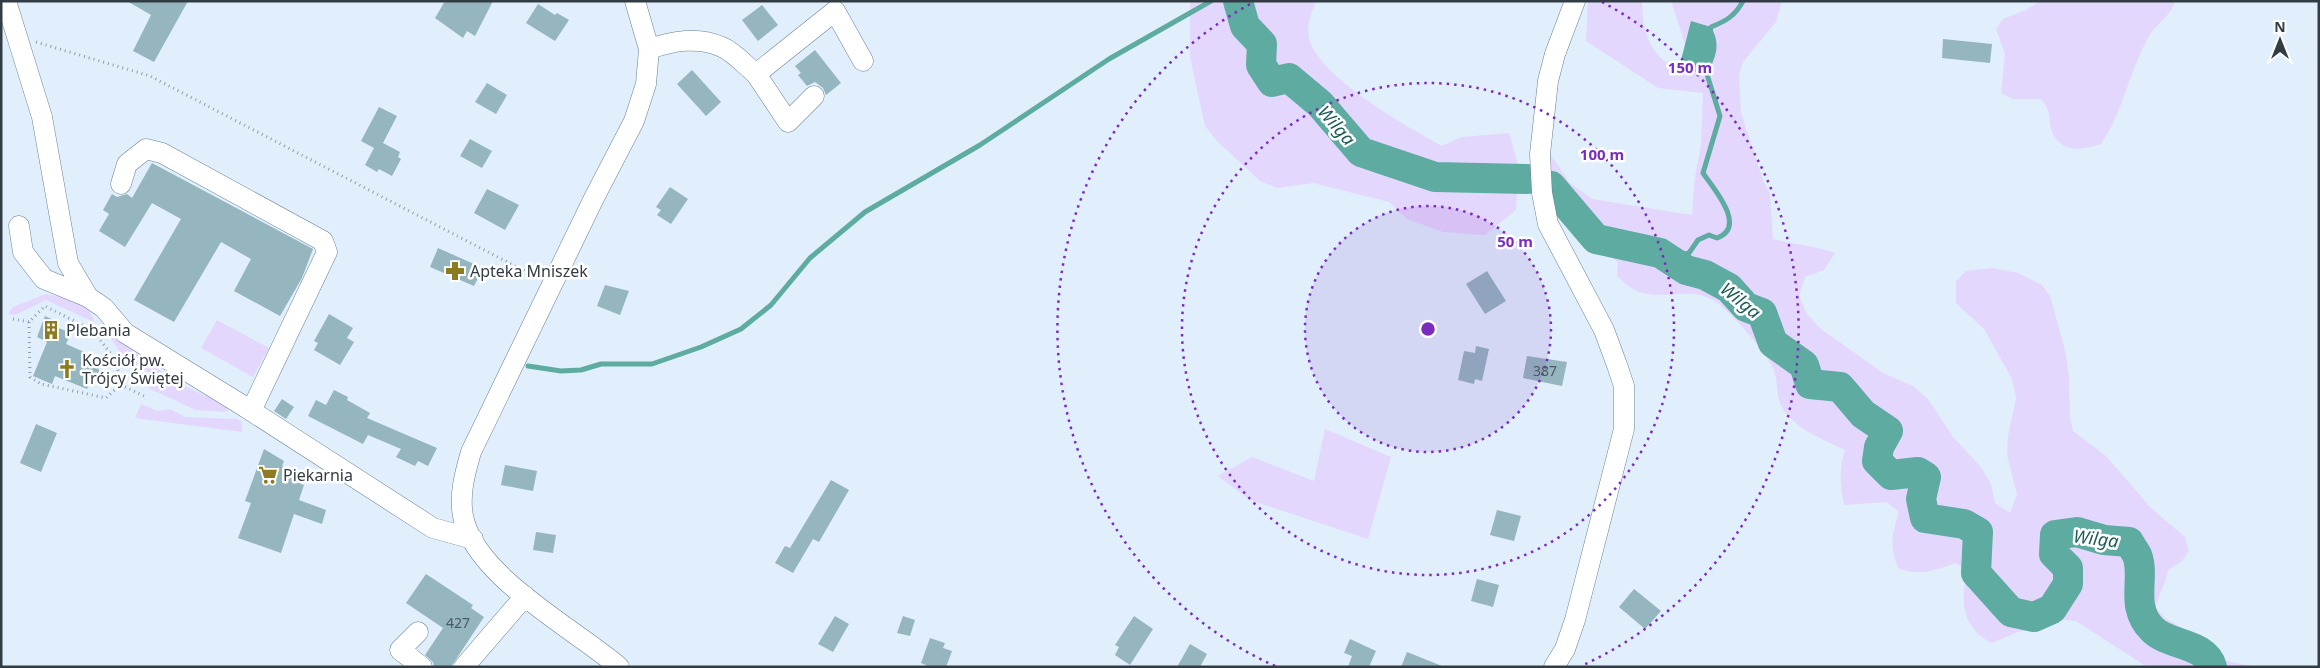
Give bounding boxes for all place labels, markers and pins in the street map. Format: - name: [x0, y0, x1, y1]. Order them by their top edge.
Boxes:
- pharmacy icon: Apteka Mniszek: [444, 260, 466, 282]
- place label: Apteka Mniszek: [470, 260, 588, 282]
- building icon: Plebania: [40, 319, 62, 341]
- place label: Plebania: [66, 319, 131, 341]
- centre of rings: [1419, 320, 1437, 338]
- place label: Kościół pw. Trójcy Świętej: [82, 349, 184, 389]
- church icon: Kościół pw. Trójcy Świętej: [56, 358, 78, 380]
- supermarket icon: Piekarnia: [257, 464, 279, 486]
- place label: Piekarnia: [283, 464, 353, 486]

